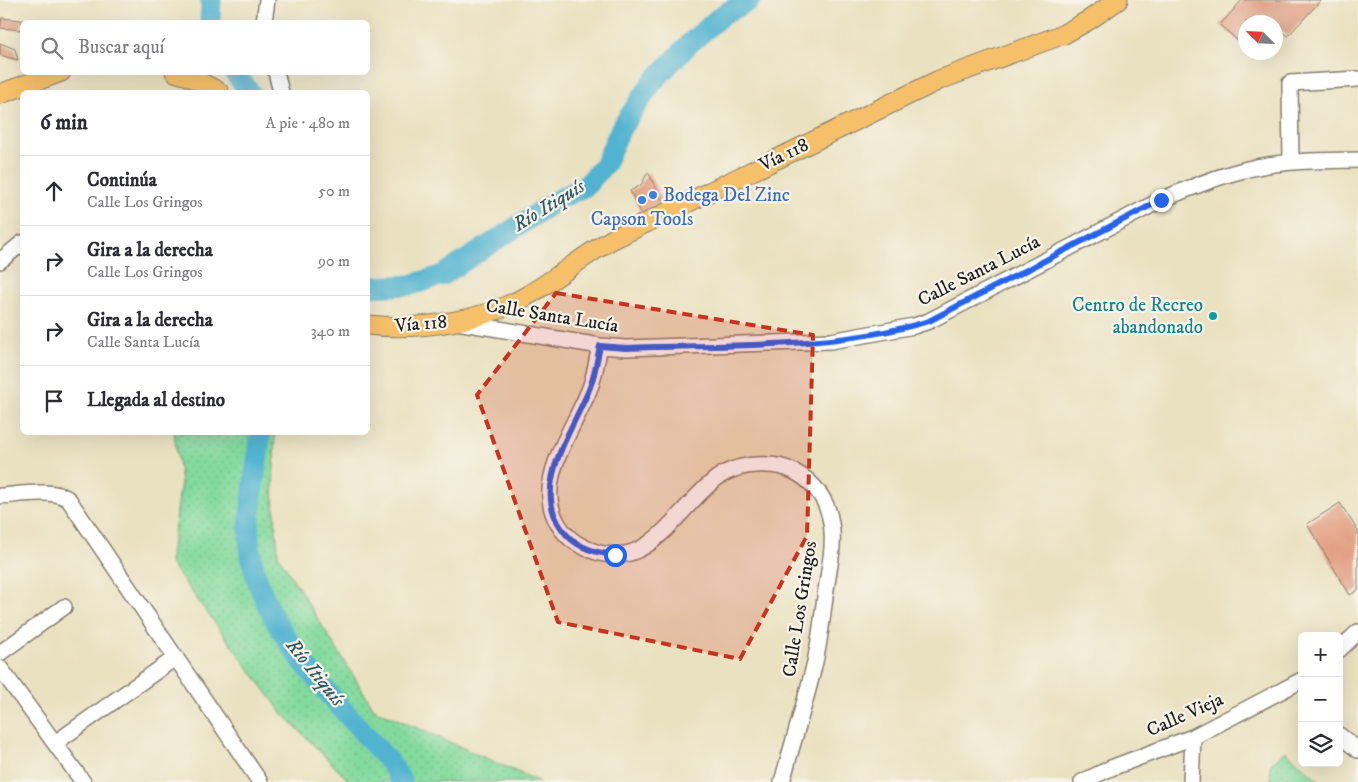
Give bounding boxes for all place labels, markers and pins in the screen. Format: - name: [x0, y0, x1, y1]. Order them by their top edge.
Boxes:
- place label: Bodega Del Zinc: [663, 184, 790, 207]
- marker: Bodega Del Zinc: [647, 189, 659, 201]
- marker: Capson Tools: [636, 194, 648, 206]
- place label: Capson Tools: [591, 208, 693, 231]
- place label: Centro de Recreo abandonado: [1072, 294, 1203, 339]
- marker: Centro de Recreo abandonado: [1207, 310, 1219, 322]

